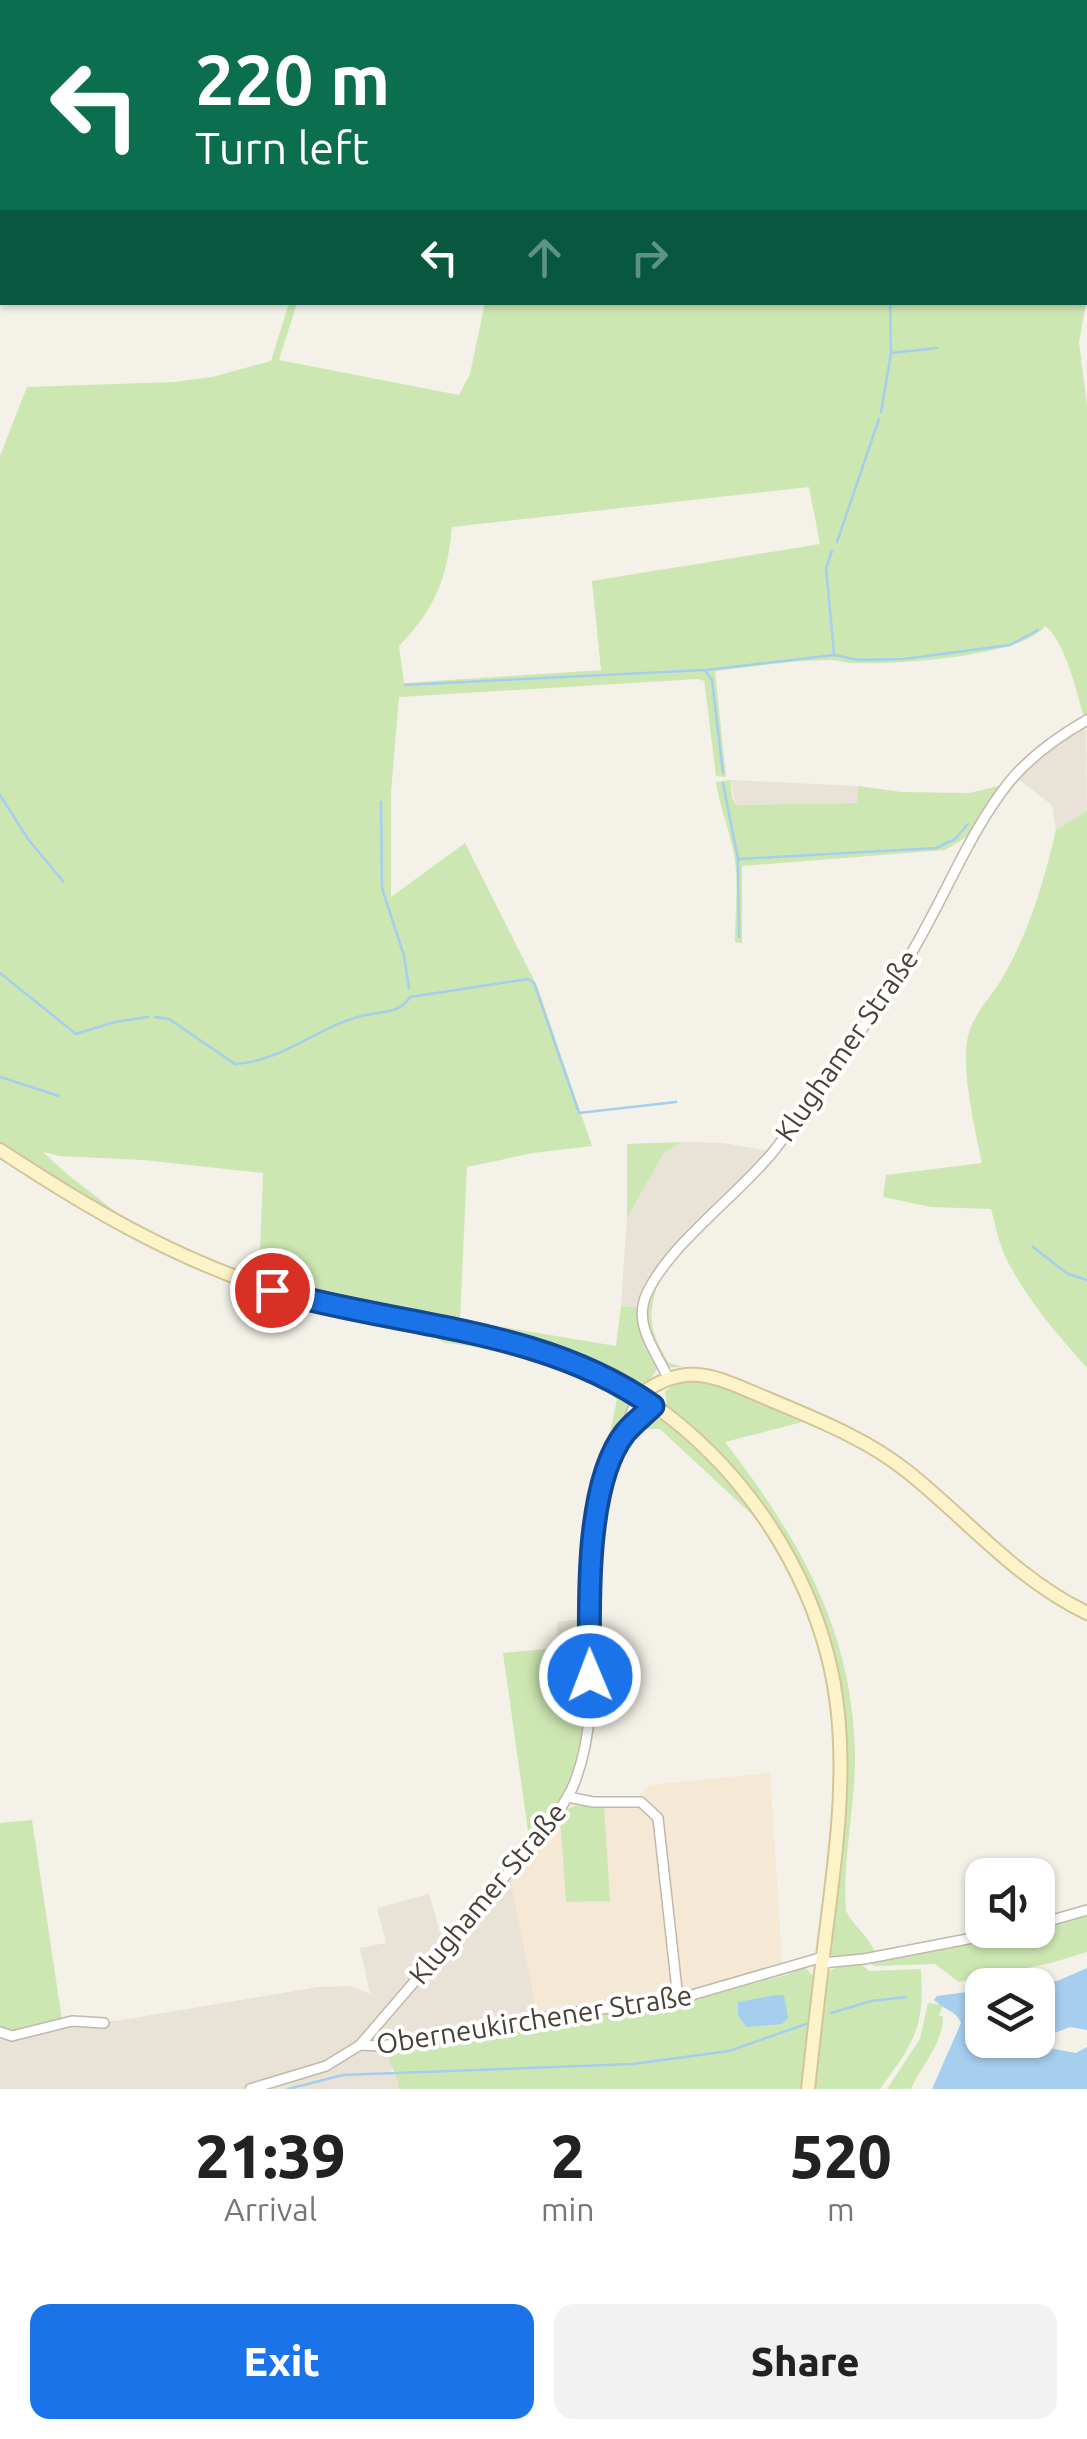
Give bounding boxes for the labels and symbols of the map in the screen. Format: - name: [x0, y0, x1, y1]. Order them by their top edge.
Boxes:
- street label: Klughamer Straße: [768, 943, 924, 1147]
- pin: [230, 1248, 315, 1333]
- position arrow: [538, 1624, 642, 1728]
- street label: Klughamer Straße: [402, 1796, 572, 1990]
- street label: Oberneukirchener Straße: [374, 1979, 694, 2059]

